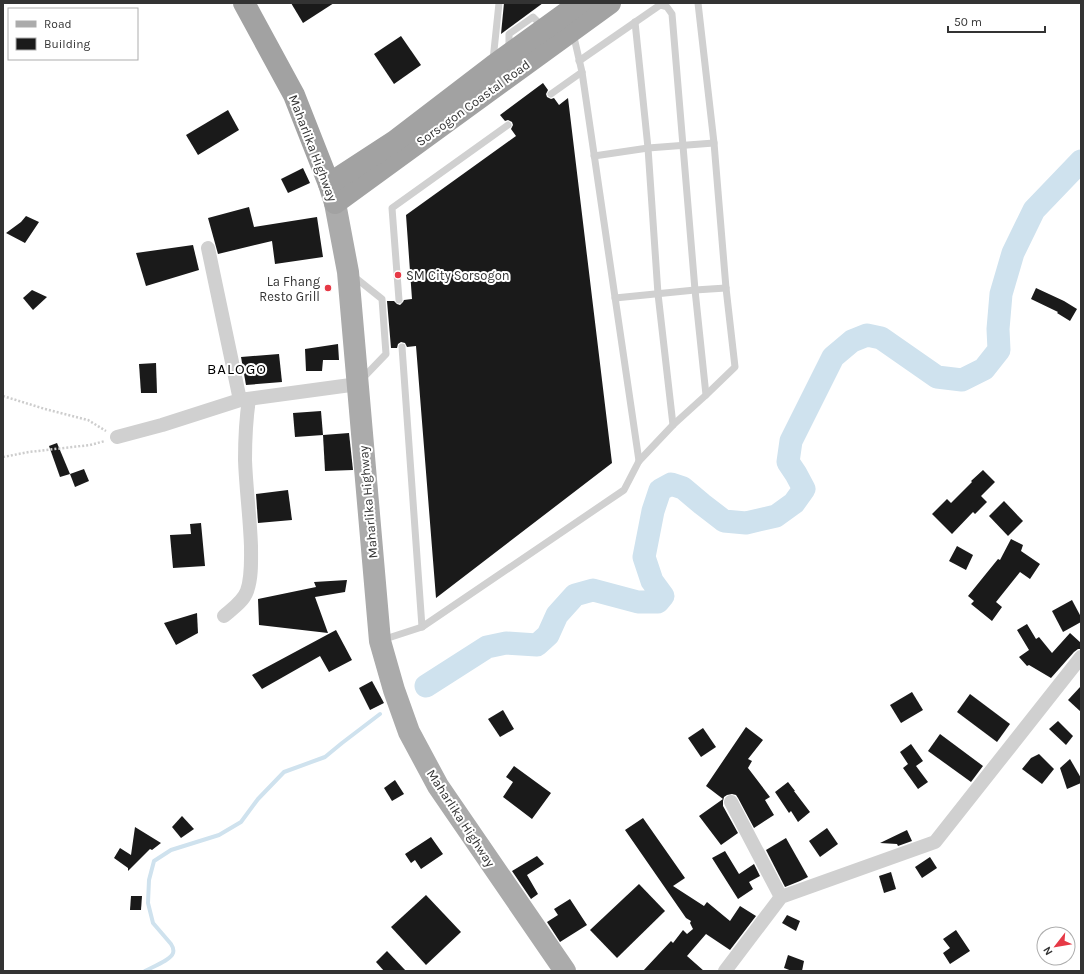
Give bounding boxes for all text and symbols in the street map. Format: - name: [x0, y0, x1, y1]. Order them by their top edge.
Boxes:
- legend: [8, 8, 138, 60]
- scale bar: [948, 8, 1045, 34]
- text: 50 m: [954, 15, 982, 29]
- text: Road: [44, 17, 72, 31]
- text: Building: [44, 37, 91, 51]
- street label: Sorsogon Coastal Road: [413, 57, 533, 149]
- street label: Maharlika Highway: [286, 92, 340, 204]
- place label: SM City Sorsogon: [406, 268, 510, 283]
- marker: SM City Sorsogon: [393, 270, 403, 280]
- place label: La Fhang Resto Grill: [259, 274, 321, 304]
- marker: La Fhang Resto Grill: [323, 283, 333, 293]
- district label: BALOGO: [207, 360, 267, 378]
- street label: Maharlika Highway: [356, 445, 380, 559]
- street label: Maharlika Highway: [424, 766, 498, 870]
- north arrow: [1036, 926, 1076, 966]
- text: N: [1040, 944, 1055, 958]

